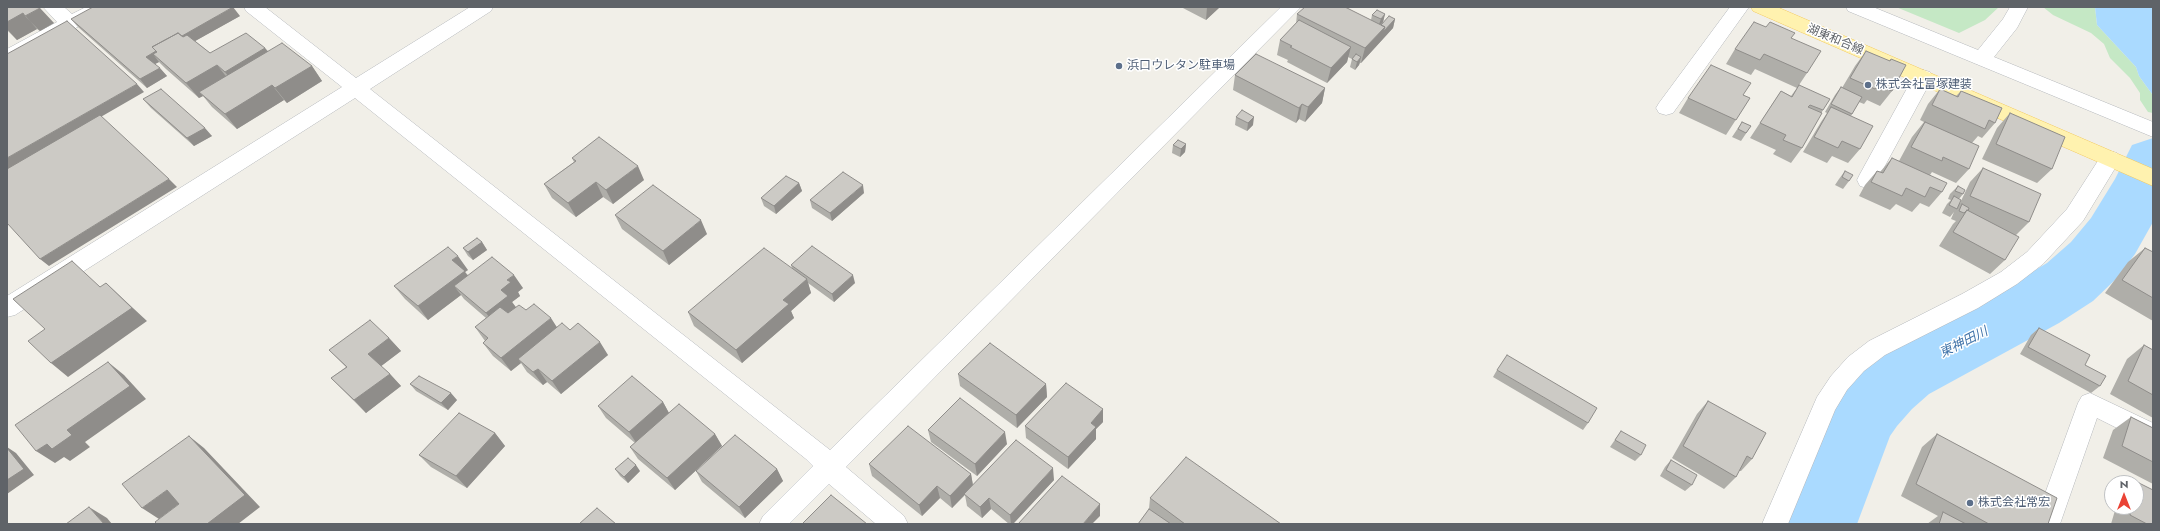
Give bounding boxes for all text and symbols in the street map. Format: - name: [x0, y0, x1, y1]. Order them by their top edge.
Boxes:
- street label: 湖東和合線: [1805, 22, 1865, 58]
- place label: 浜口ウレタン駐車場: [1127, 59, 1235, 73]
- marker: 浜口ウレタン駐車場: [1114, 61, 1124, 71]
- place label: 株式会社富塚建装: [1876, 78, 1972, 92]
- marker: 株式会社富塚建装: [1863, 80, 1873, 90]
- water label: 東神田川: [1937, 324, 1991, 362]
- north arrow: [2104, 475, 2144, 515]
- text: N: [2120, 476, 2128, 492]
- place label: 株式会社常宏: [1978, 496, 2050, 510]
- marker: 株式会社常宏: [1965, 498, 1975, 508]

